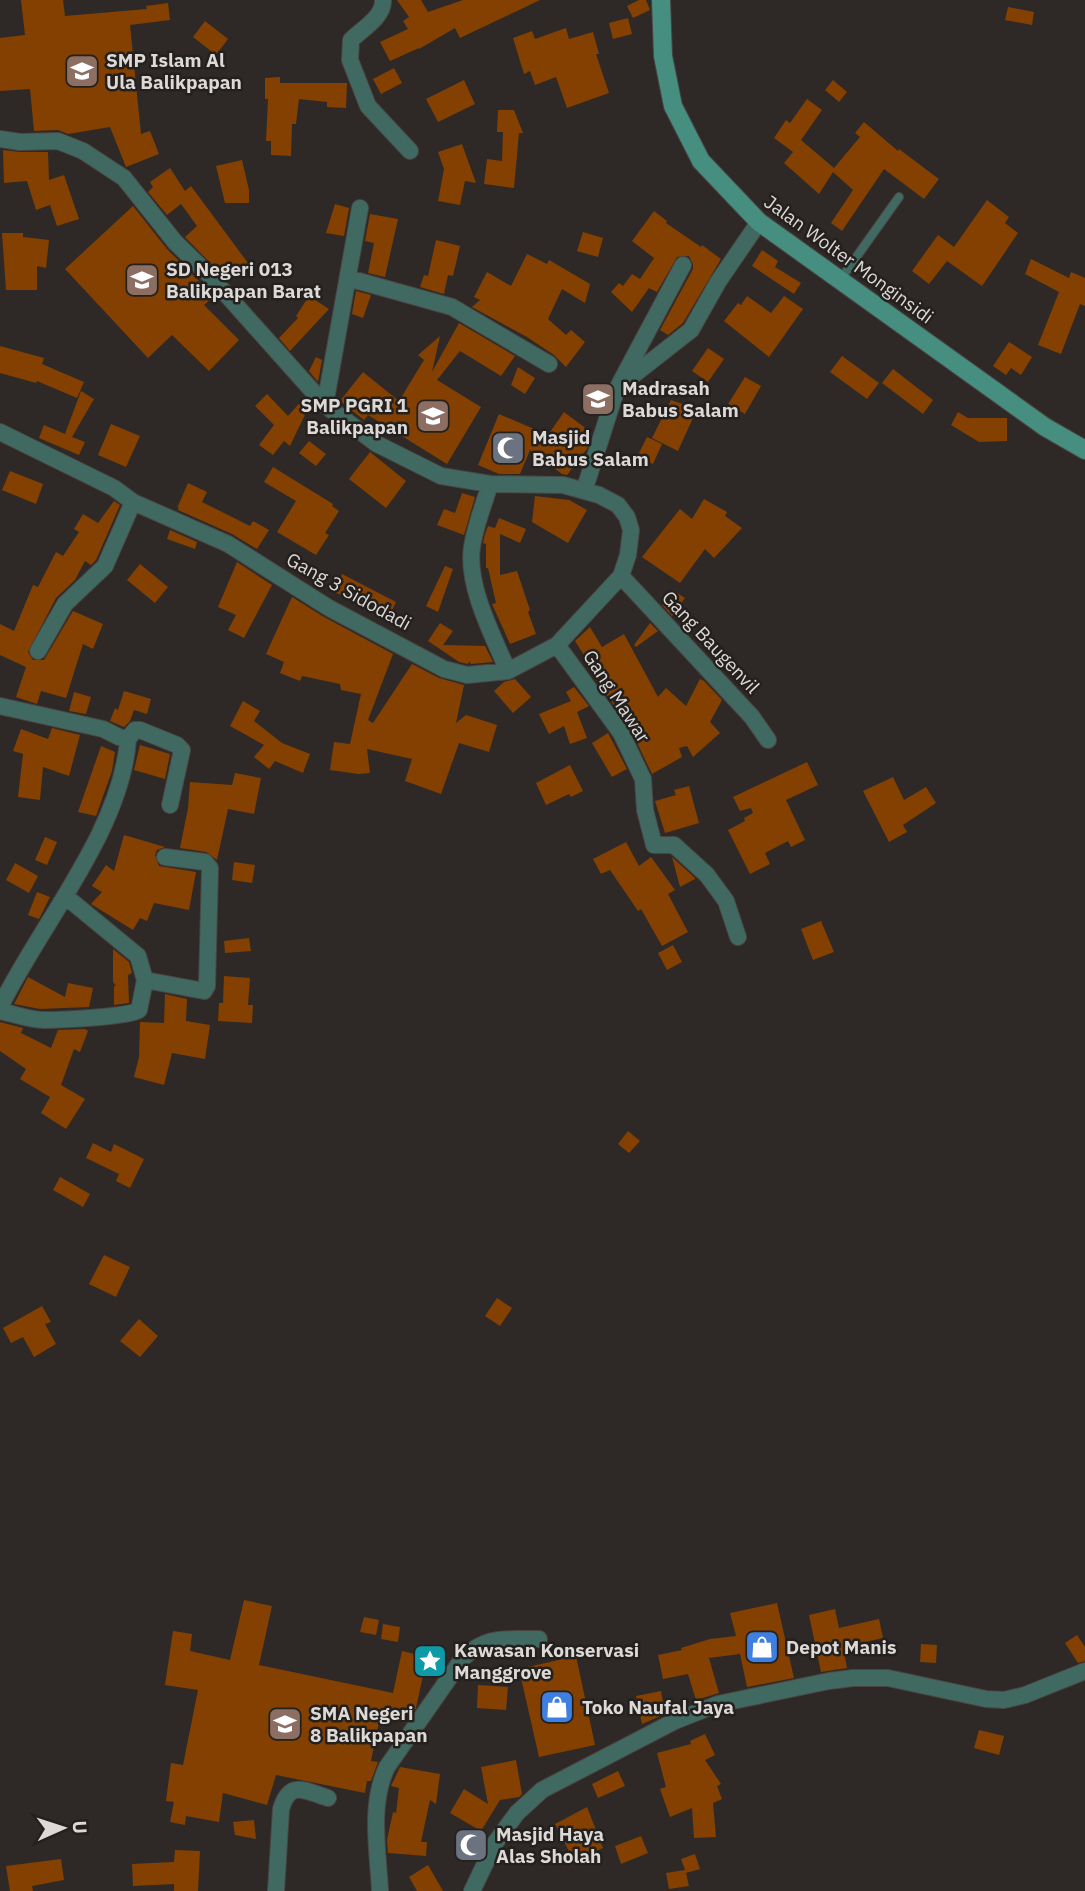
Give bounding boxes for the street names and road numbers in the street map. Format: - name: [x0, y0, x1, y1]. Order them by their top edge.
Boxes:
- street label: Jalan Wolter Monginsidi: [760, 189, 938, 329]
- street label: Gang 3 Sidodadi: [282, 547, 416, 635]
- street label: Gang Baugenvil: [657, 585, 765, 699]
- street label: Gang Mawar: [578, 645, 656, 747]

